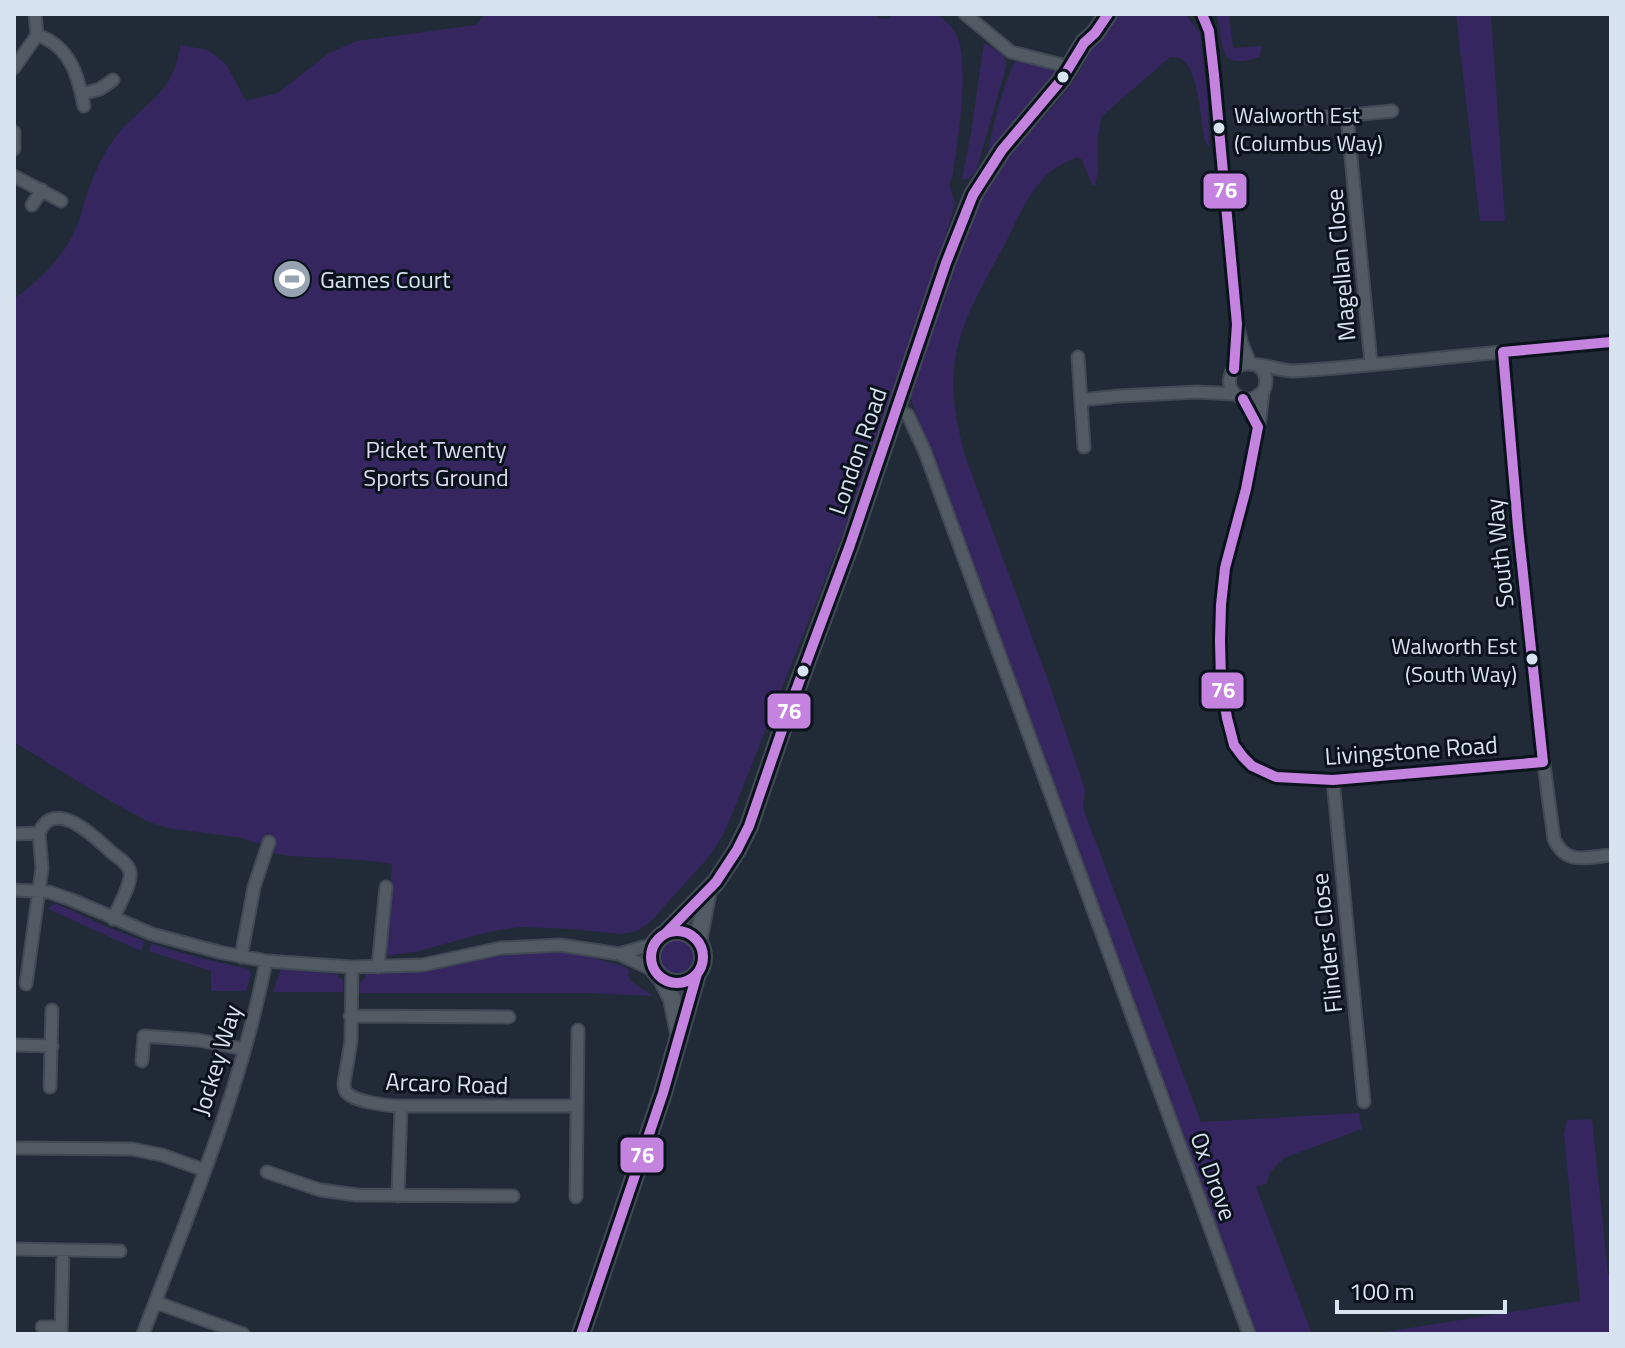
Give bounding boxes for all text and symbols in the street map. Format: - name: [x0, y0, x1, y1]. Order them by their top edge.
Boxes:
- unlabelled marker: [1055, 69, 1071, 85]
- place label: Walworth Est (Columbus Way): [1234, 98, 1383, 160]
- marker: Walworth Est (Columbus Way): [1211, 120, 1227, 136]
- line badge: 76: [1202, 172, 1248, 210]
- text: 76: [1213, 173, 1237, 207]
- street label: Magellan Close: [1315, 187, 1365, 343]
- sports icon: Games Court: [271, 258, 313, 300]
- place label: Games Court: [320, 261, 451, 297]
- street label: London Road: [818, 383, 896, 519]
- park label: Picket Twenty Sports Ground: [363, 431, 509, 495]
- street label: South Way: [1475, 496, 1523, 609]
- place label: Walworth Est (South Way): [1391, 629, 1517, 691]
- marker: Walworth Est (South Way): [1524, 651, 1540, 667]
- unlabelled marker: [795, 663, 811, 679]
- line badge: 76: [1200, 671, 1245, 710]
- text: 76: [1211, 673, 1235, 707]
- line badge: 76: [766, 692, 812, 730]
- text: 76: [777, 694, 801, 728]
- street label: Livingstone Road: [1323, 726, 1499, 774]
- street label: Flinders Close: [1301, 871, 1351, 1015]
- street label: Jockey Way: [182, 1000, 250, 1120]
- street label: Arcaro Road: [385, 1063, 509, 1103]
- street label: Ox Drove: [1181, 1127, 1247, 1225]
- line badge: 76: [619, 1136, 665, 1174]
- text: 76: [630, 1138, 654, 1172]
- scale bar: [1337, 1264, 1505, 1314]
- text: 100 m: [1349, 1273, 1415, 1309]

